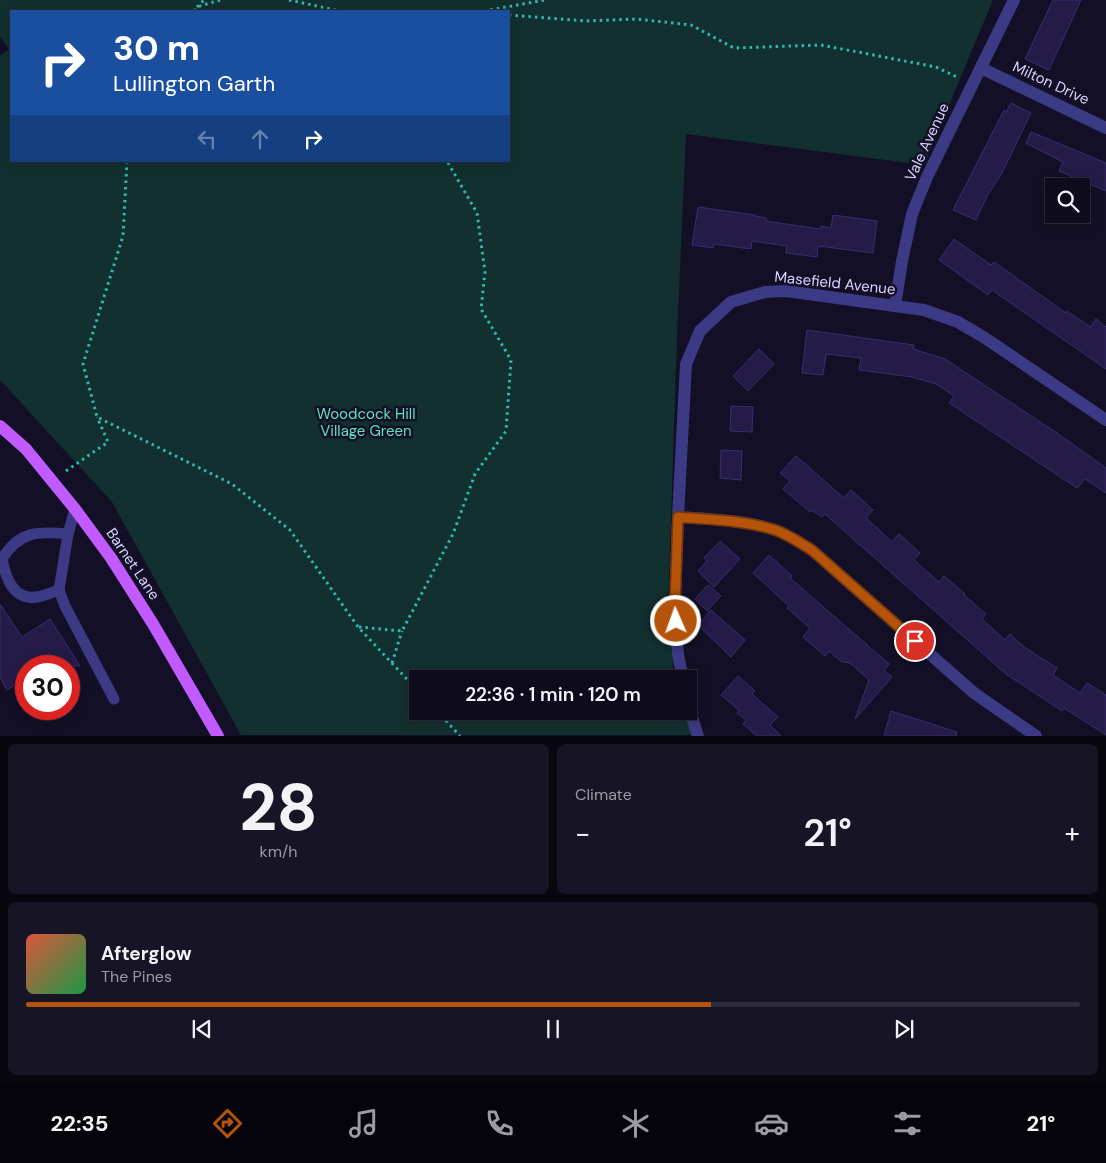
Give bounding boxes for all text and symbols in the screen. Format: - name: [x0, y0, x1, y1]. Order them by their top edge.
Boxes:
- text: 30 m: [113, 25, 200, 71]
- icon: right: [30, 30, 95, 95]
- street label: Milton Drive: [1010, 57, 1092, 109]
- text: Lullington Garth: [113, 69, 275, 98]
- street label: Vale Avenue: [900, 100, 954, 184]
- icon: left: [193, 125, 221, 153]
- icon: ahead: [246, 125, 274, 153]
- icon: right: [299, 125, 327, 153]
- map controls: [1045, 178, 1090, 223]
- button: search: [1045, 178, 1090, 223]
- street label: Masefield Avenue: [774, 267, 896, 299]
- park label: Woodcock Hill Village Green: [316, 404, 416, 441]
- street label: Barnet Lane: [102, 524, 164, 604]
- position arrow: [649, 594, 701, 646]
- pin: [894, 620, 936, 662]
- icon: arrive: [901, 627, 929, 655]
- speed limit sign: 30: [15, 655, 80, 720]
- text: 22:36 · 1 min · 120 m: [465, 682, 641, 707]
- text: 28: [239, 766, 318, 850]
- text: Climate: [575, 784, 632, 805]
- text: 21°: [803, 808, 852, 858]
- text: −: [575, 815, 590, 852]
- text: +: [1065, 815, 1080, 852]
- text: km/h: [260, 841, 297, 862]
- text: Afterglow: [101, 941, 192, 966]
- text: The Pines: [101, 966, 172, 987]
- icon: previous: [188, 1015, 216, 1043]
- icon: pause: [539, 1015, 567, 1043]
- icon: next: [890, 1015, 918, 1043]
- icon: directions: [210, 1106, 245, 1141]
- icon: music: [346, 1106, 381, 1141]
- icon: phone: [482, 1106, 517, 1141]
- icon: climate: [618, 1106, 653, 1141]
- icon: car: [754, 1106, 789, 1141]
- icon: filters: [890, 1106, 925, 1141]
- text: 22:35: [51, 1109, 109, 1138]
- text: 21°: [1027, 1109, 1055, 1138]

